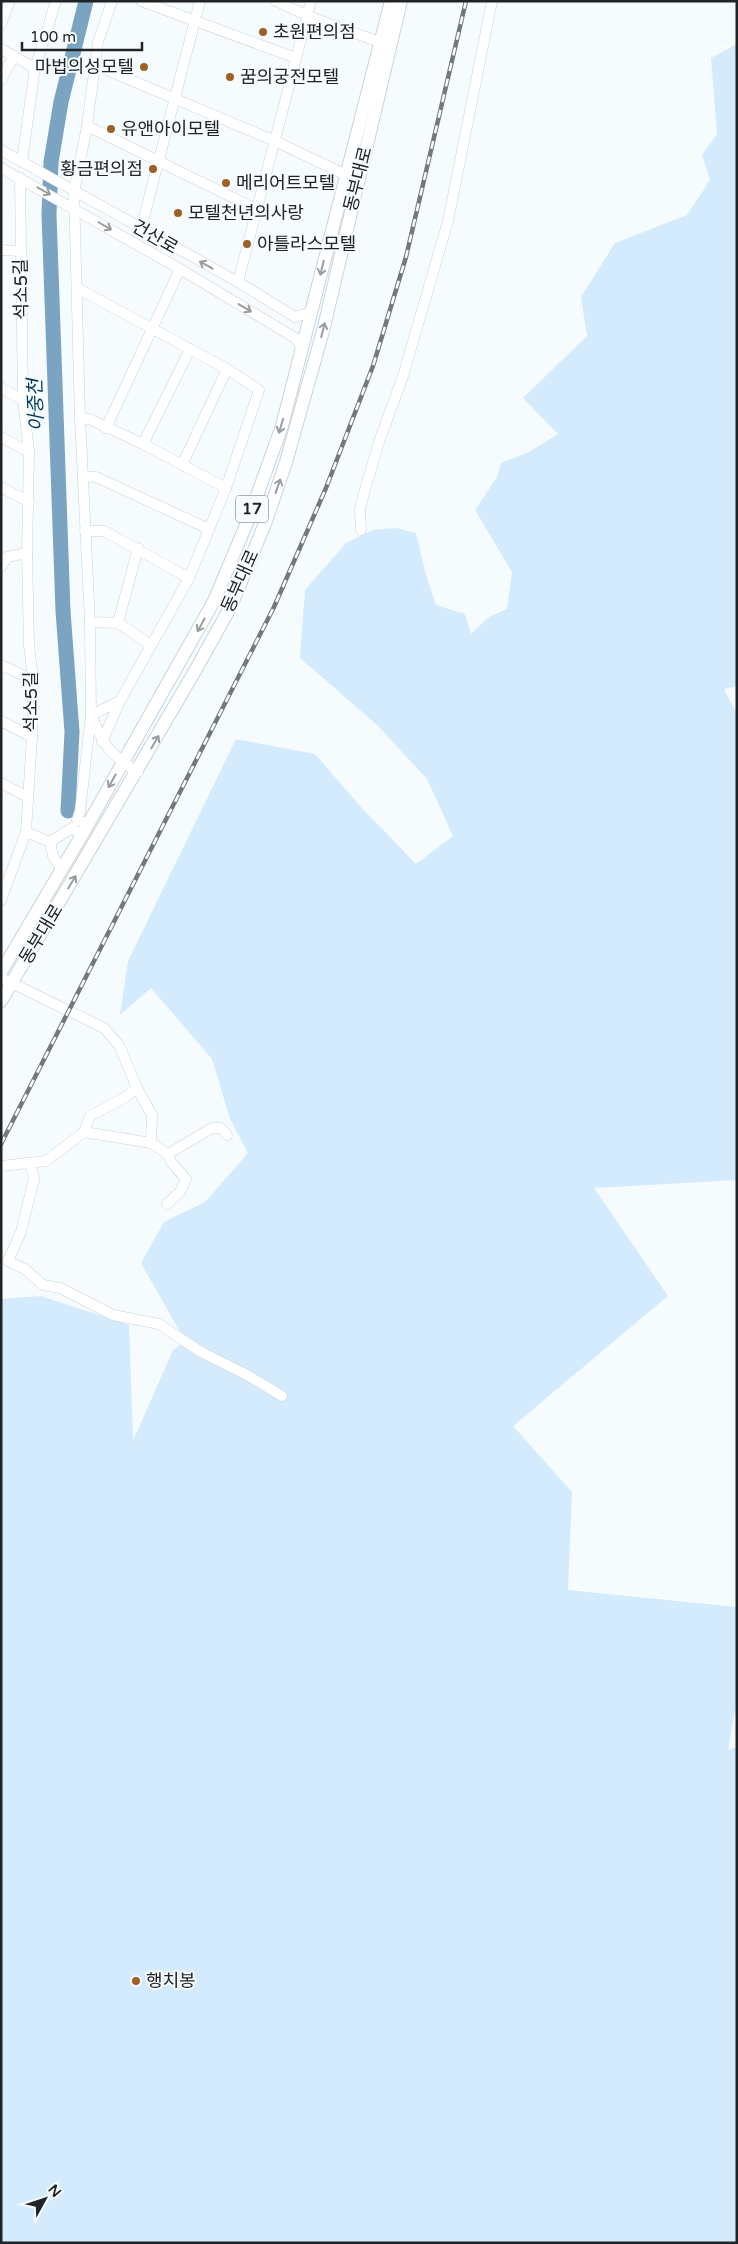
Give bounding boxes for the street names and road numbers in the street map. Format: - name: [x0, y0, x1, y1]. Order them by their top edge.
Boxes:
- street label: 동부대로: [339, 144, 377, 214]
- street label: 건산로: [128, 215, 182, 259]
- street label: 석소5길: [9, 258, 33, 320]
- road number: 17: [236, 496, 268, 522]
- street label: 동부대로: [216, 546, 264, 616]
- street label: 석소5길: [20, 672, 42, 732]
- street label: 동부대로: [15, 900, 67, 968]

